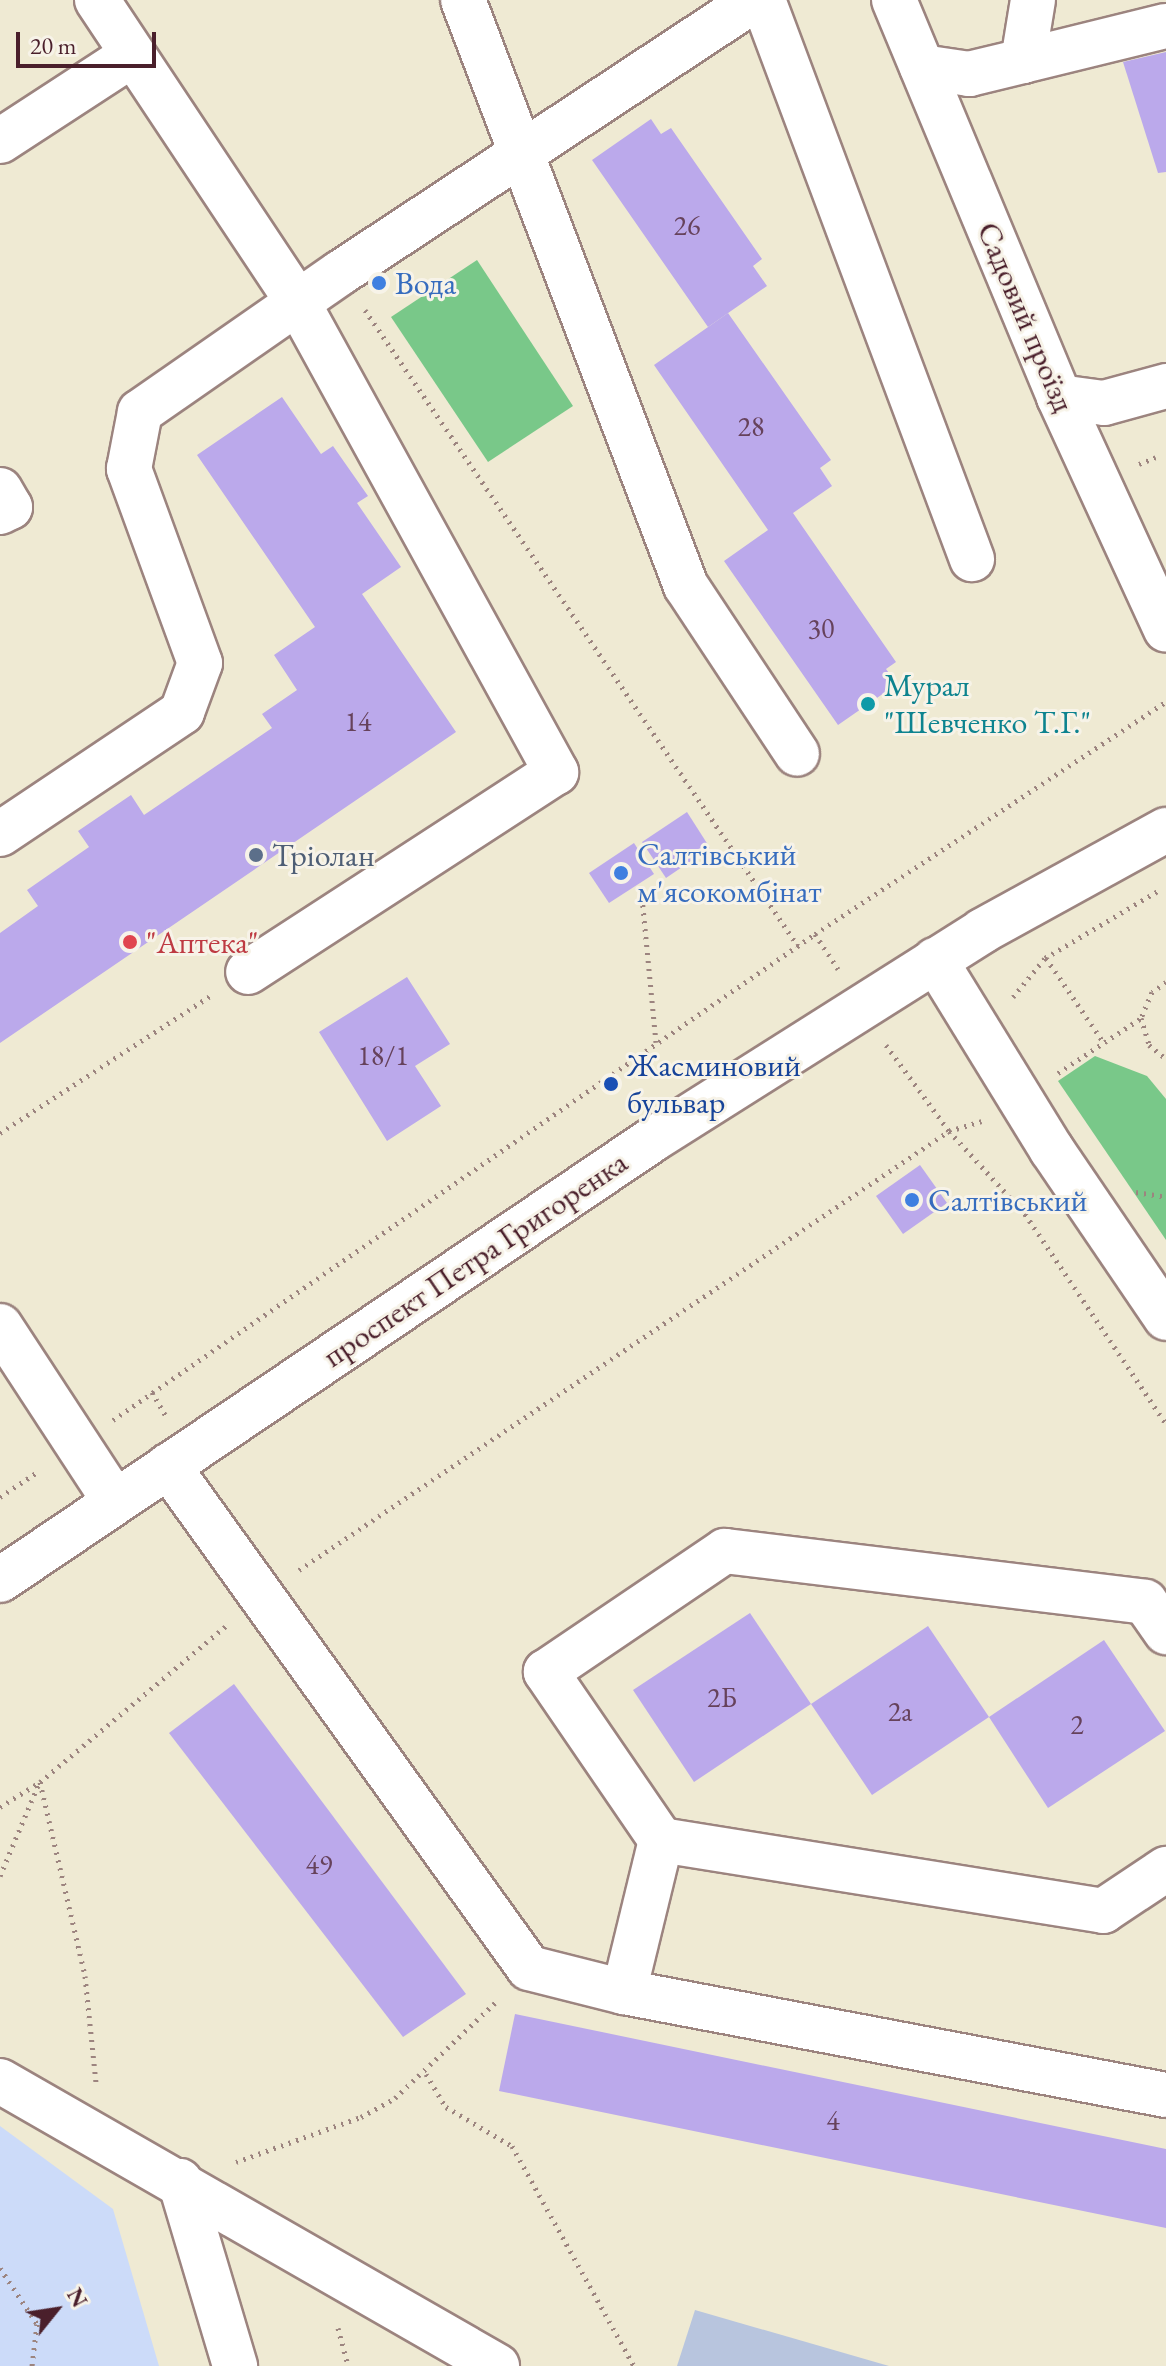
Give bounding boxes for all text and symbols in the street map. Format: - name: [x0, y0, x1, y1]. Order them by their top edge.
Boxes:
- scale bar: [20, 16, 160, 66]
- text: 20 m: [30, 30, 77, 61]
- house number: 26: [674, 208, 700, 242]
- street label: Садовий проїзд: [969, 216, 1083, 418]
- place label: Вода: [395, 264, 456, 302]
- marker: Вода: [370, 274, 388, 292]
- house number: 28: [738, 409, 764, 443]
- house number: 30: [808, 611, 834, 645]
- place label: Мурал "Шевченко Т.Г.": [884, 667, 1091, 742]
- marker: Мурал "Шевченко Т.Г.": [859, 695, 877, 713]
- house number: 14: [345, 704, 371, 738]
- place label: Тріолан: [272, 836, 375, 874]
- place label: Салтівський м'ясокомбінат: [637, 836, 822, 911]
- marker: Тріолан: [247, 846, 265, 864]
- marker: Салтівський м'ясокомбінат: [612, 864, 630, 882]
- place label: "Аптека": [146, 923, 259, 961]
- marker: "Аптека": [121, 933, 139, 951]
- house number: 18/1: [357, 1038, 409, 1072]
- place label: Жасминовий бульвар: [627, 1047, 801, 1122]
- marker: Жасминовий бульвар: [602, 1075, 620, 1093]
- street label: проспект Петра Григоренка: [315, 1143, 635, 1375]
- place label: Салтівський: [928, 1181, 1087, 1219]
- marker: Салтівський: [903, 1191, 921, 1209]
- house number: 2Б: [707, 1680, 737, 1714]
- house number: 2а: [888, 1694, 912, 1728]
- house number: 2: [1070, 1707, 1084, 1741]
- house number: 49: [306, 1847, 332, 1881]
- house number: 4: [826, 2103, 840, 2137]
- north arrow: [16, 2270, 96, 2350]
- text: N: [60, 2283, 94, 2313]

